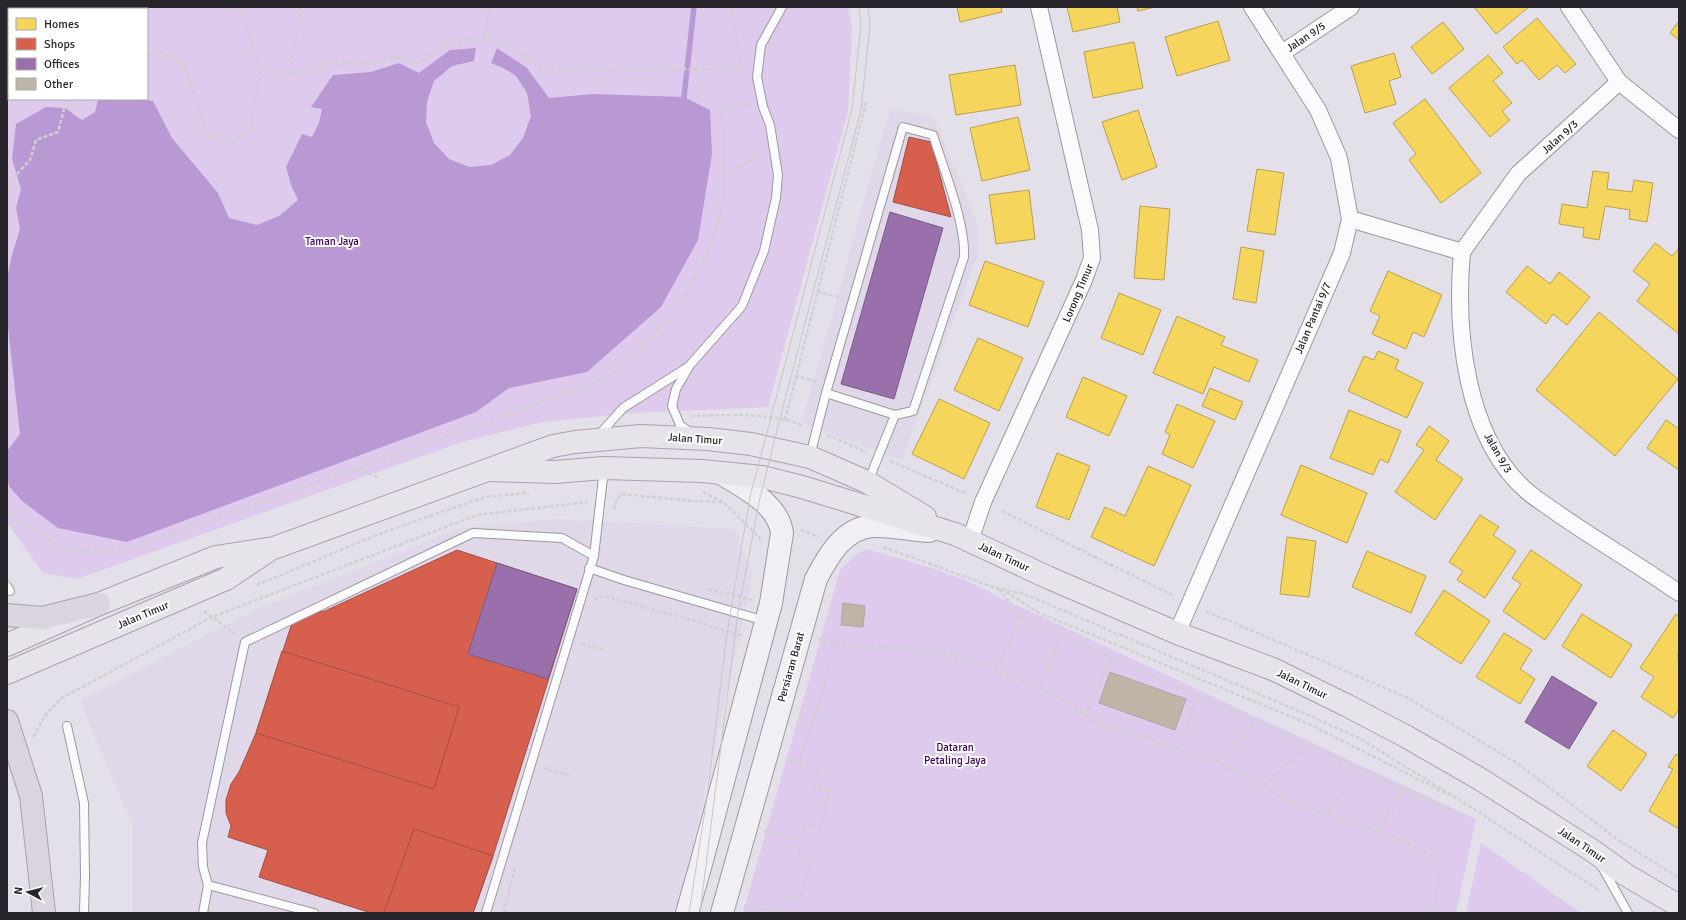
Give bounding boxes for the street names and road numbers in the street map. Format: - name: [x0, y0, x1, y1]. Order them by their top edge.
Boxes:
- street label: Jalan 9/5: [1284, 19, 1328, 55]
- street label: Jalan 9/3: [1539, 117, 1581, 157]
- street label: Lorong Timur: [1060, 262, 1096, 324]
- street label: Jalan Pantai 9/7: [1292, 280, 1334, 356]
- street label: Jalan Timur: [667, 431, 723, 447]
- street label: Jalan 9/3: [1481, 431, 1515, 475]
- street label: Jalan Timur: [976, 540, 1032, 574]
- street label: Jalan Timur: [115, 598, 171, 632]
- street label: Persiaran Barat: [775, 630, 807, 704]
- street label: Jalan Timur: [1275, 666, 1329, 702]
- street label: Jalan Timur: [1556, 824, 1608, 866]

